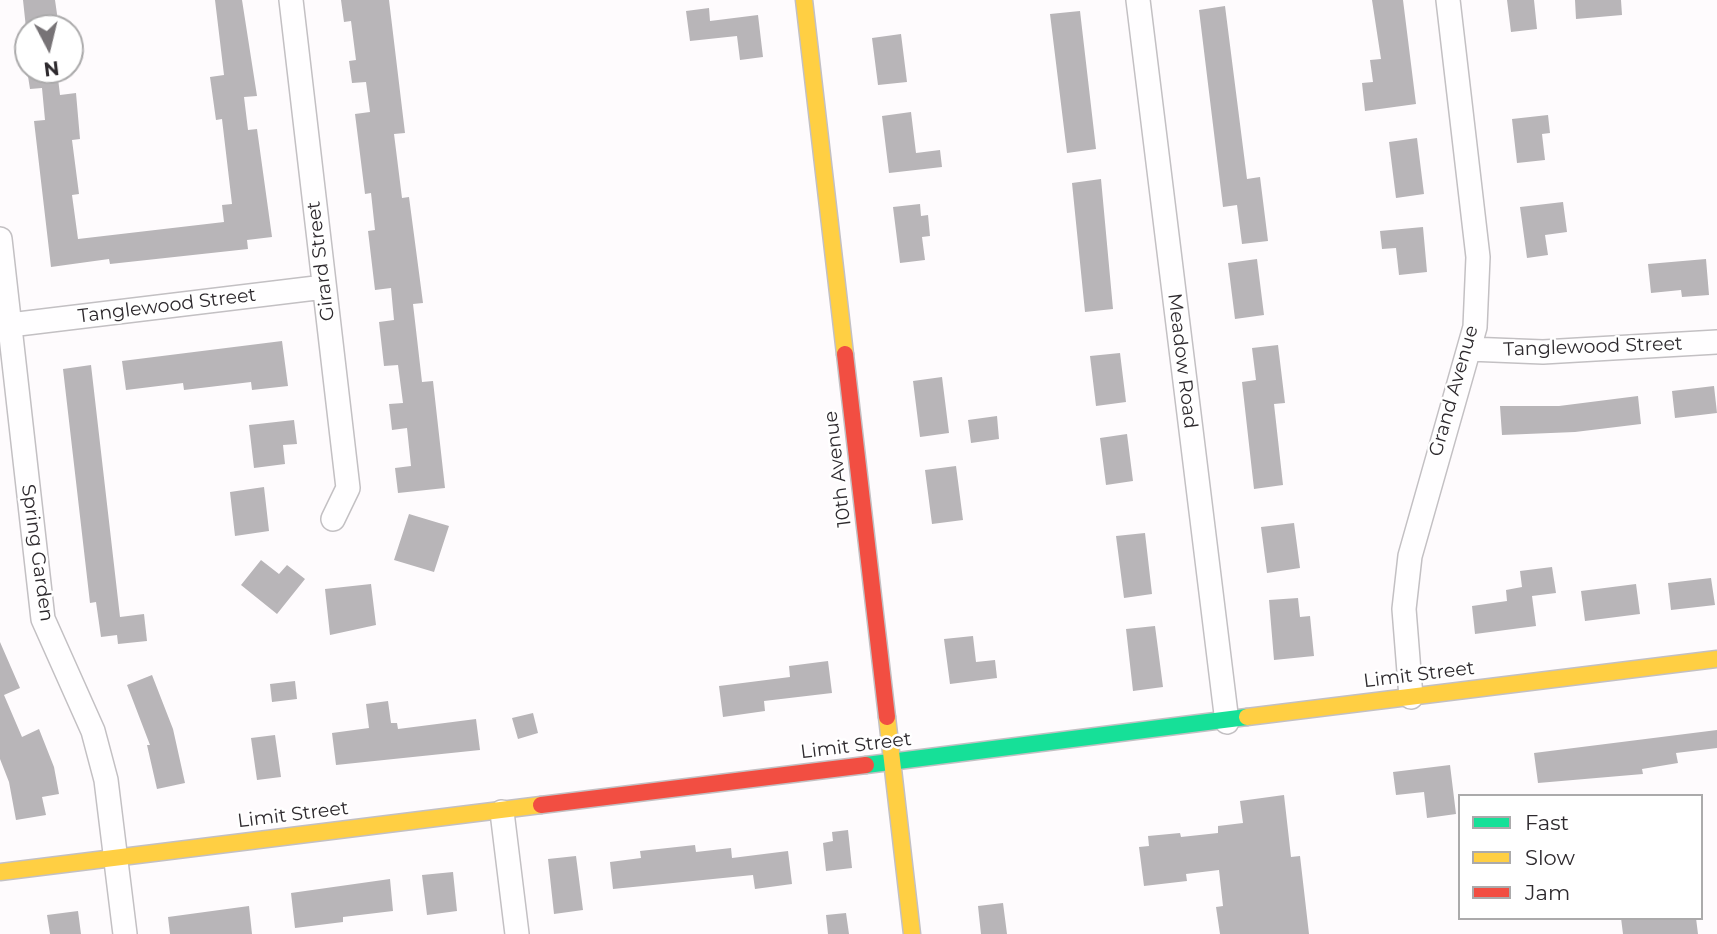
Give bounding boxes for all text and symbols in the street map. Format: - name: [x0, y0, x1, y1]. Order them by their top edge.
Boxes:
- north arrow: [14, 14, 84, 84]
- text: N: [42, 56, 60, 81]
- street label: Girard Street: [302, 200, 340, 322]
- street label: Tanglewood Street: [77, 284, 257, 328]
- street label: Meadow Road: [1162, 292, 1202, 430]
- street label: Grand Avenue: [1424, 323, 1484, 459]
- street label: Tanglewood Street: [1503, 332, 1683, 362]
- street label: 10th Avenue: [820, 410, 856, 528]
- street label: Spring Garden: [16, 483, 58, 623]
- street label: Limit Street: [1362, 657, 1476, 693]
- street label: Limit Street: [799, 728, 913, 764]
- legend: [1458, 794, 1703, 920]
- street label: Limit Street: [236, 797, 350, 833]
- text: Fast: [1525, 810, 1569, 835]
- text: Slow: [1525, 845, 1575, 870]
- text: Jam: [1525, 880, 1570, 905]

